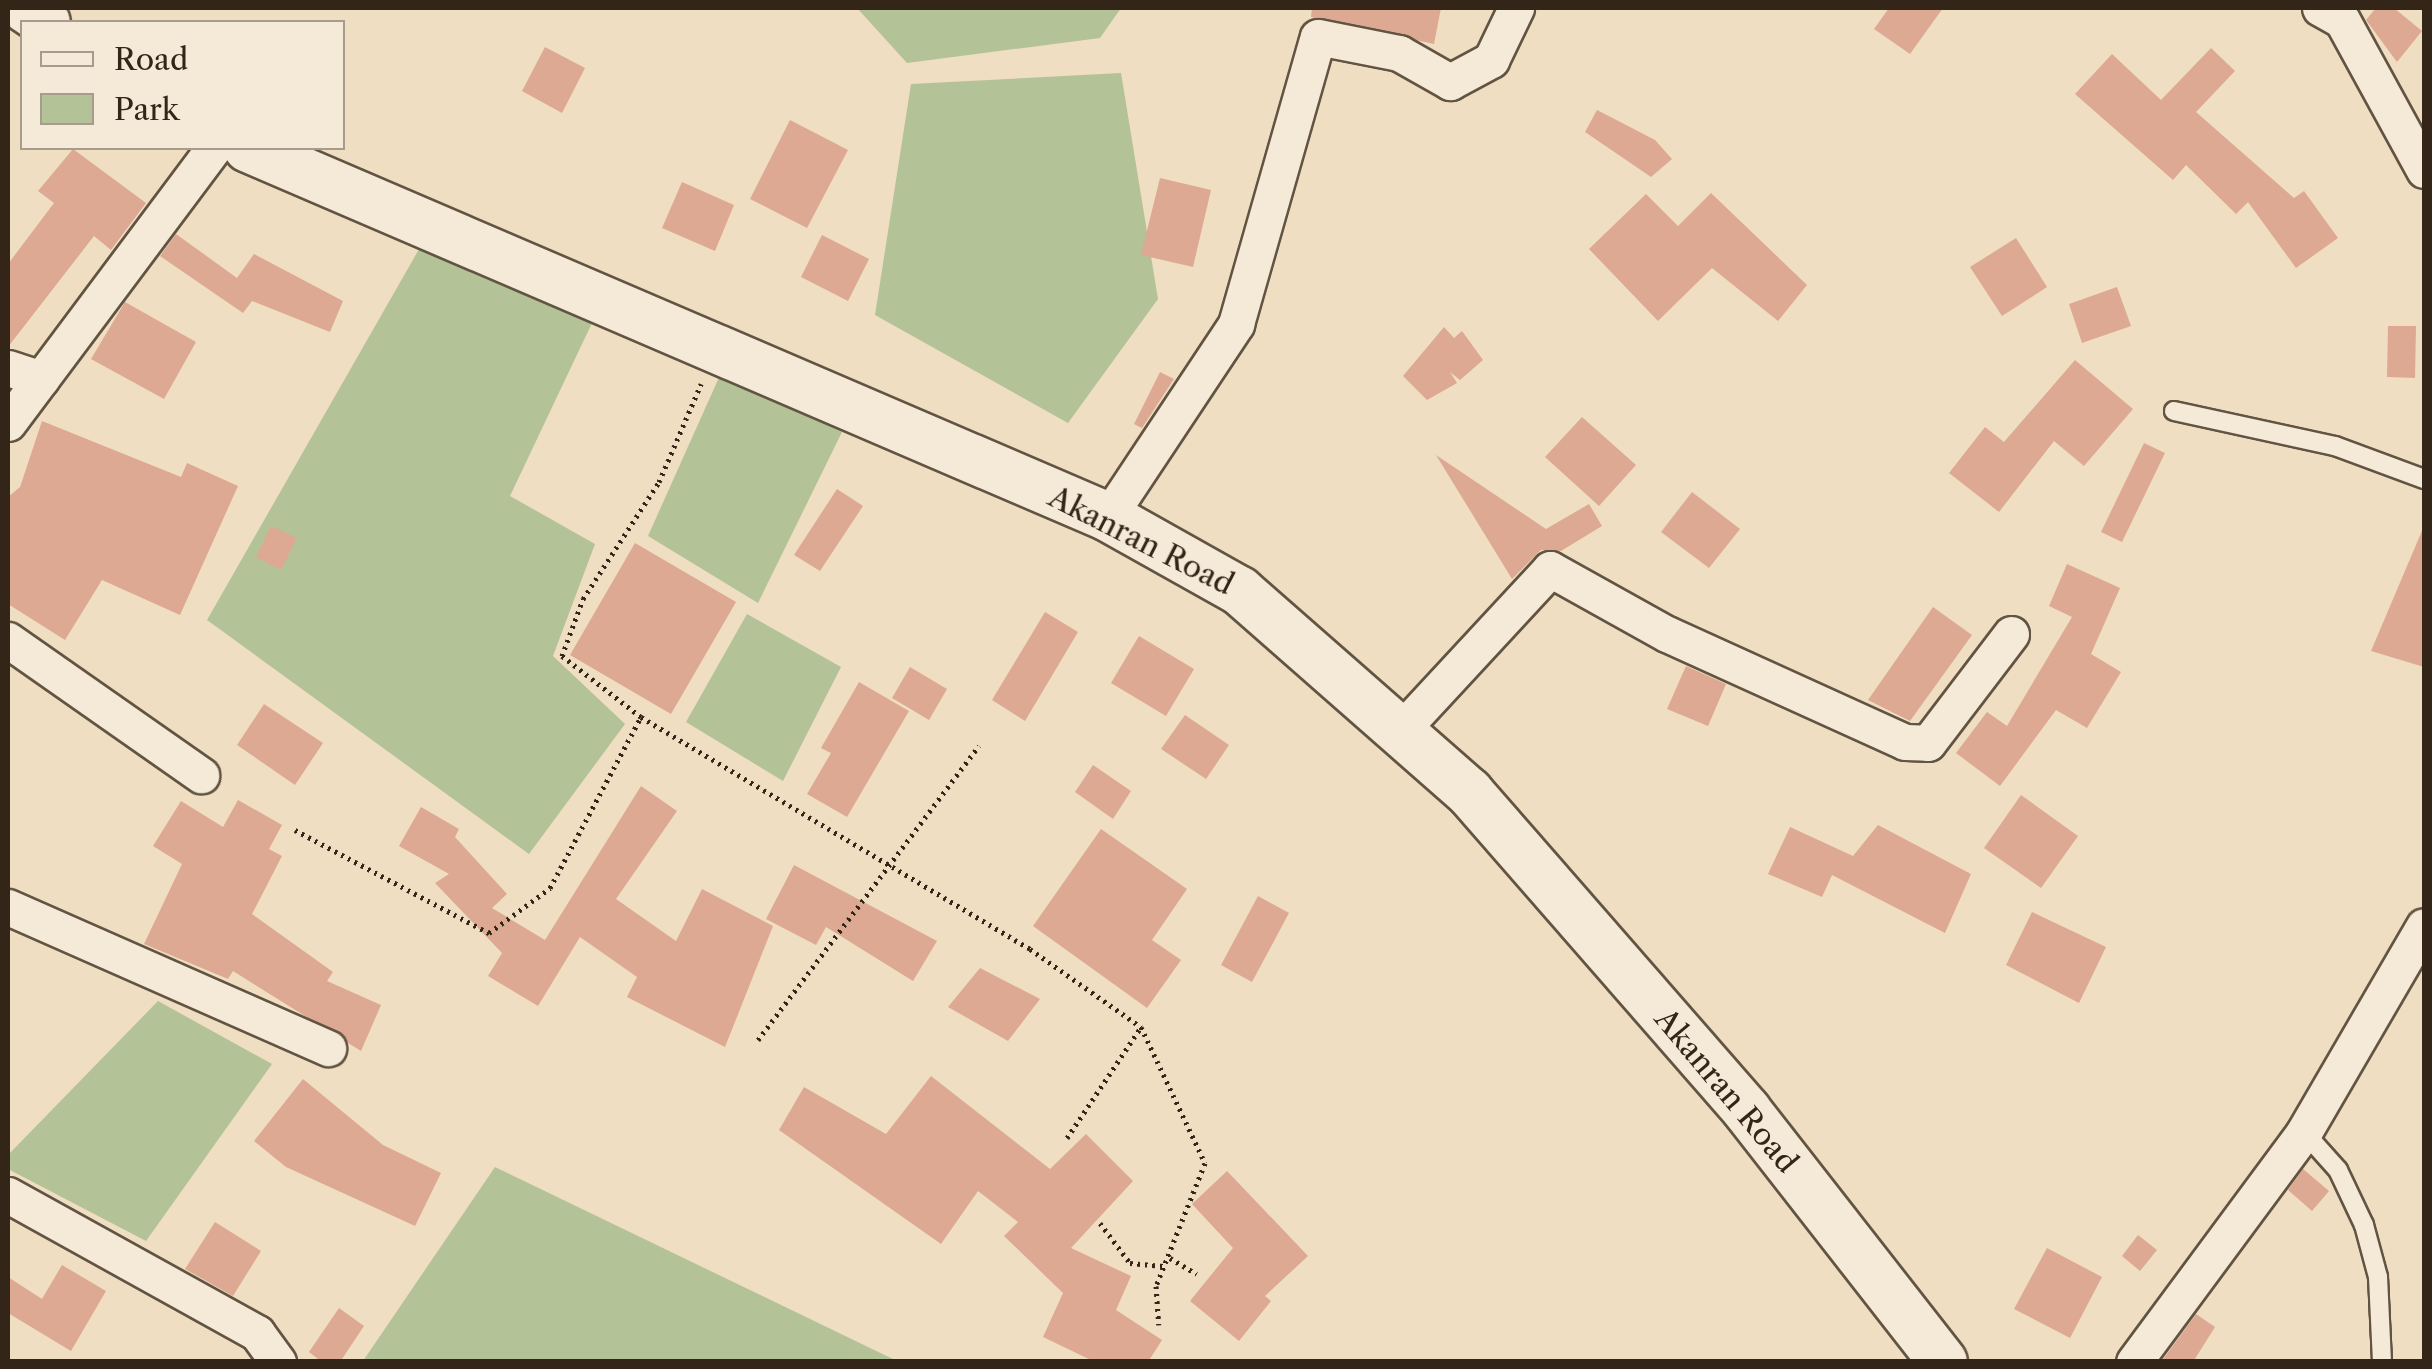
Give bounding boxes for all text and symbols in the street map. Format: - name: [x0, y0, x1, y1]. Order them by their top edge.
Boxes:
- legend: [20, 20, 345, 150]
- text: Road: [114, 41, 188, 78]
- text: Park: [114, 91, 179, 128]
- street label: Akanran Road: [1042, 479, 1240, 603]
- street label: Akanran Road: [1647, 1002, 1805, 1180]

